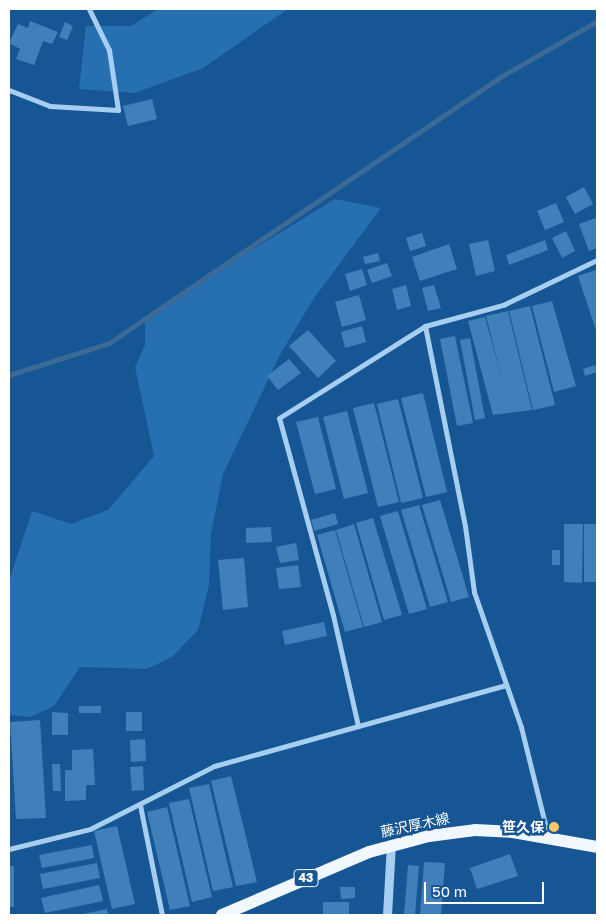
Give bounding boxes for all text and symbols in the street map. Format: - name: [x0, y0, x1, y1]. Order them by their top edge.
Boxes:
- street label: 藤沢厚木線: [379, 810, 451, 840]
- place label: 笹久保: [502, 819, 544, 835]
- marker: 笹久保: [548, 821, 560, 833]
- road number: 43: [294, 868, 318, 888]
- scale bar: [426, 872, 546, 904]
- text: 50 m: [432, 882, 467, 900]

